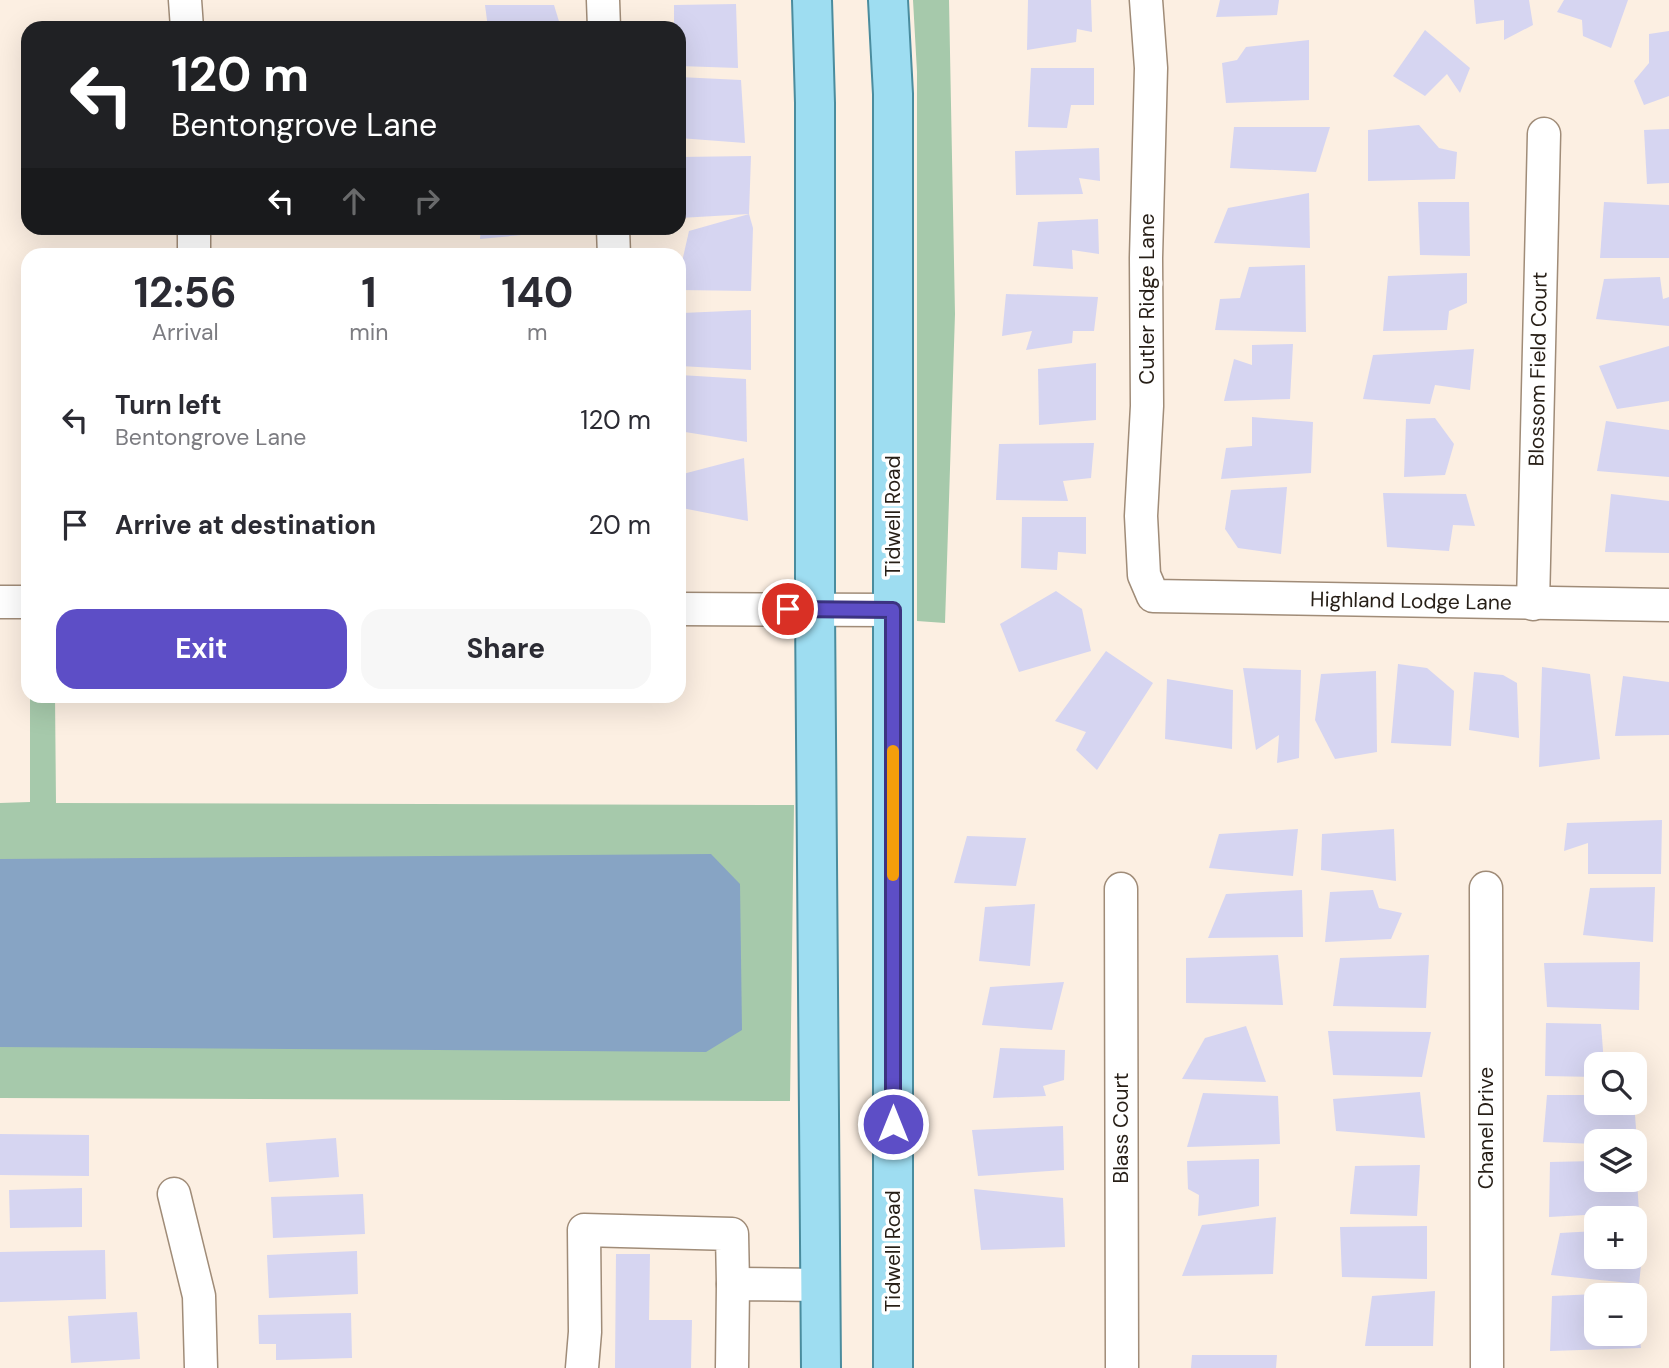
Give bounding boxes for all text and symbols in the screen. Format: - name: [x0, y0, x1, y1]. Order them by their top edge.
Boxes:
- text: 120 m: [171, 42, 309, 106]
- icon: left: [56, 49, 147, 140]
- text: Bentongrove Lane: [171, 104, 437, 146]
- icon: left: [262, 182, 300, 220]
- icon: ahead: [335, 182, 373, 220]
- icon: right: [408, 182, 446, 220]
- street label: Cutler Ridge Lane: [1133, 213, 1161, 385]
- text: 12:56: [134, 265, 237, 320]
- text: 1: [361, 265, 377, 320]
- text: 140: [501, 265, 573, 320]
- street label: Blossom Field Court: [1522, 271, 1554, 467]
- text: Arrival: [152, 317, 219, 347]
- text: min: [349, 317, 388, 347]
- text: m: [527, 317, 547, 347]
- text: Turn left: [115, 388, 222, 422]
- icon: left: [56, 401, 94, 439]
- text: 120 m: [580, 403, 651, 437]
- text: Bentongrove Lane: [115, 422, 306, 452]
- street label: Tidwell Road: [879, 455, 907, 577]
- icon: arrive: [56, 506, 94, 544]
- text: Arrive at destination: [115, 508, 376, 542]
- text: 20 m: [588, 508, 651, 542]
- pin: [758, 579, 818, 639]
- street label: Highland Lodge Lane: [1310, 585, 1512, 617]
- icon: arrive: [769, 590, 807, 628]
- button: Exit: [56, 609, 347, 689]
- button: Share: [361, 609, 651, 689]
- map controls: [1584, 1052, 1647, 1346]
- button: search: [1584, 1052, 1647, 1115]
- street label: Chanel Drive: [1472, 1067, 1500, 1189]
- street label: Blass Court: [1107, 1073, 1135, 1184]
- position arrow: [856, 1087, 930, 1161]
- button: layers: [1584, 1129, 1647, 1192]
- street label: Tidwell Road: [879, 1190, 907, 1312]
- button: +: [1584, 1206, 1647, 1269]
- button: −: [1584, 1283, 1647, 1346]

